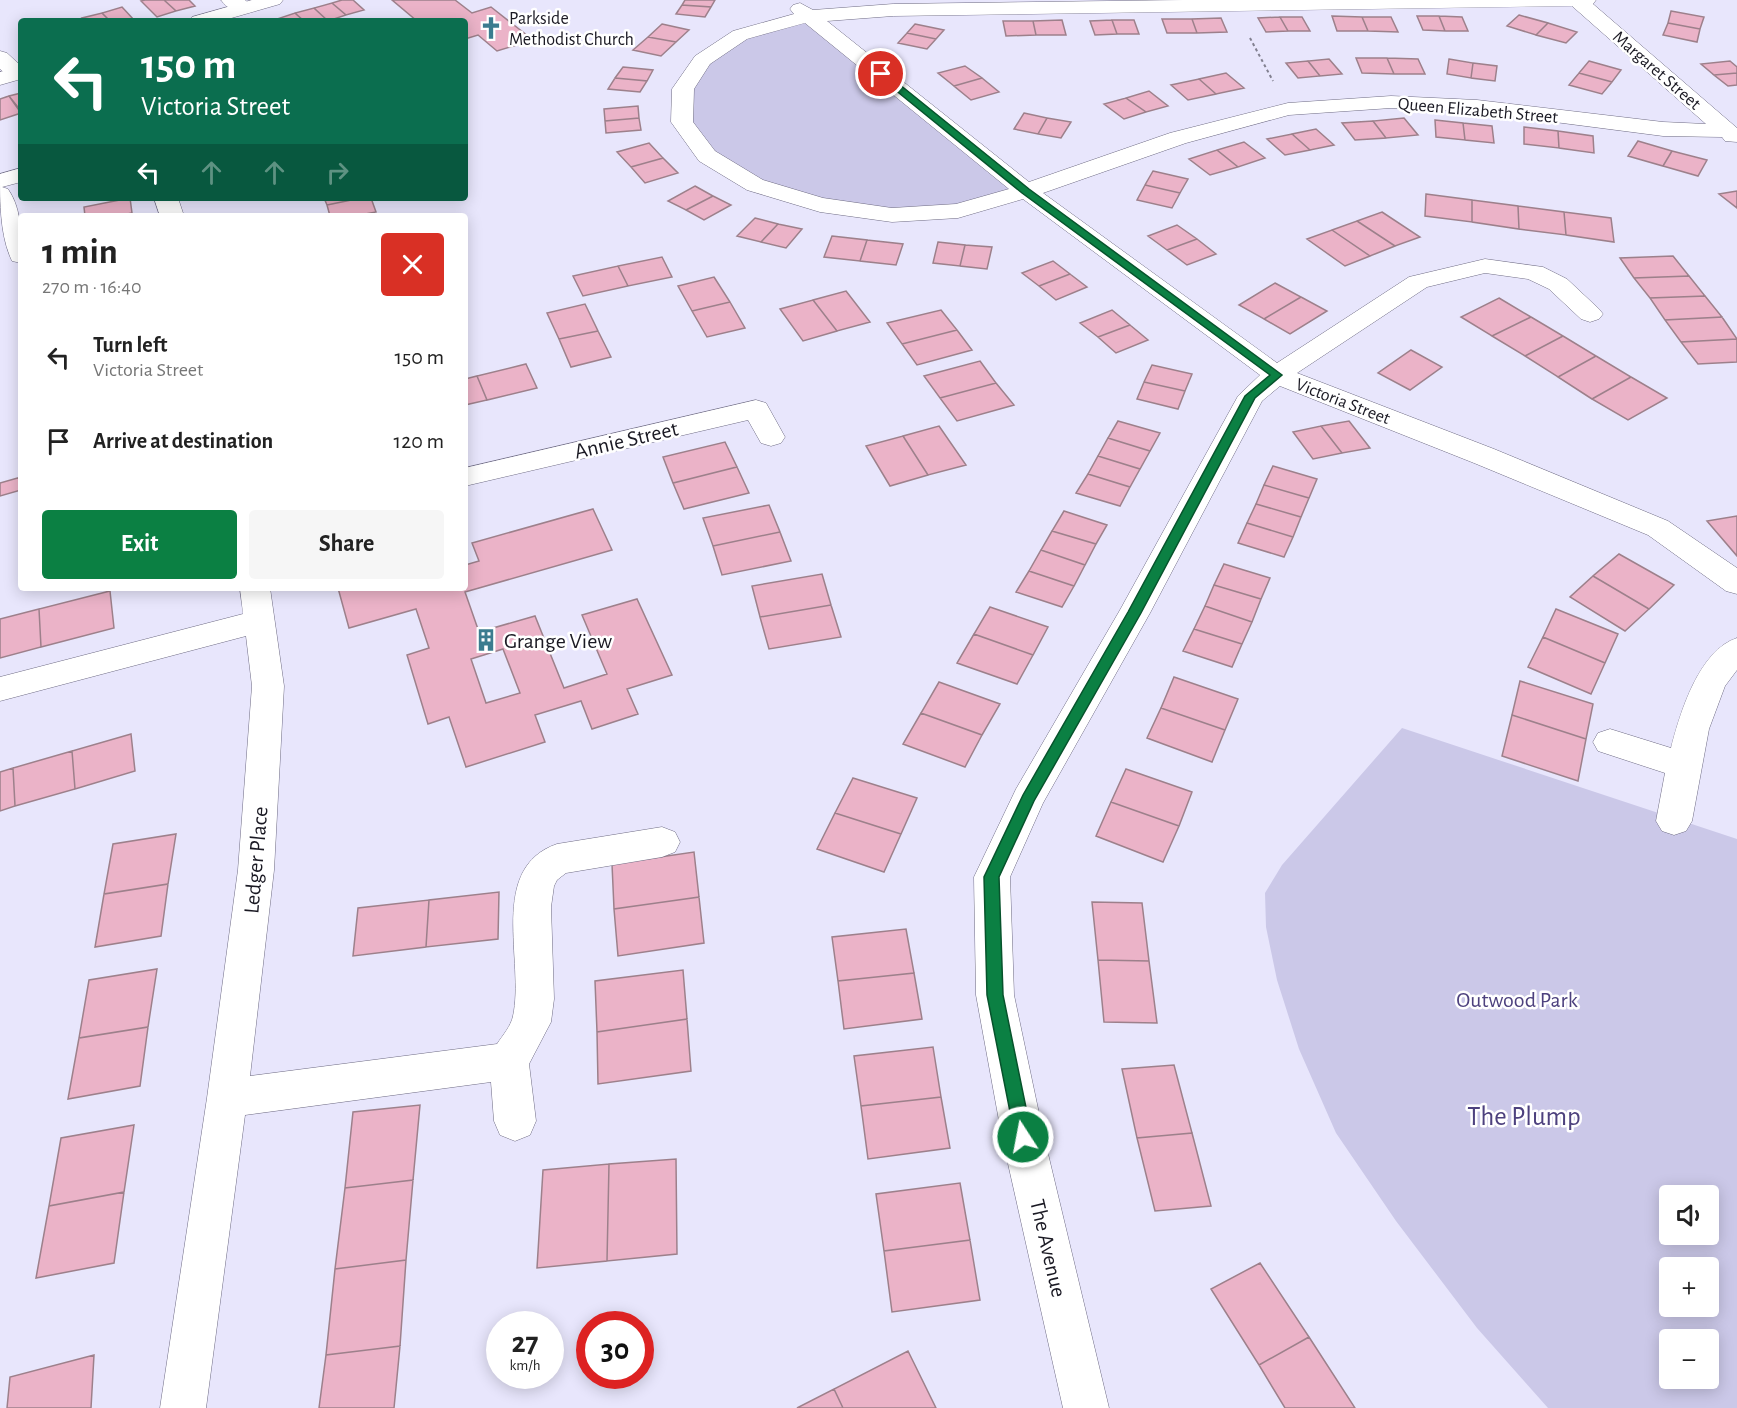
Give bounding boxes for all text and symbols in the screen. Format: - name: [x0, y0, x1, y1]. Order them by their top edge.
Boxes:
- place label: Parkside Methodist Church: [509, 10, 634, 49]
- church icon: Parkside Methodist Church: [478, 15, 504, 41]
- street label: Margaret Street: [1609, 28, 1704, 114]
- icon: left: [42, 42, 120, 120]
- text: 150 m: [141, 44, 236, 86]
- pin: [855, 48, 906, 99]
- icon: arrive: [864, 57, 897, 90]
- text: Victoria Street: [141, 93, 290, 120]
- street label: Queen Elizabeth Street: [1397, 95, 1559, 127]
- icon: left: [132, 156, 165, 189]
- icon: ahead: [195, 156, 228, 189]
- icon: ahead: [258, 156, 291, 189]
- icon: right: [321, 156, 354, 189]
- button: close: [381, 233, 444, 296]
- text: 1 min: [42, 234, 118, 270]
- text: 270 m · 16:40: [42, 277, 142, 297]
- text: Turn left: [93, 334, 167, 356]
- icon: left: [42, 341, 75, 374]
- text: 150 m: [394, 346, 444, 368]
- text: Victoria Street: [93, 360, 203, 380]
- street label: Victoria Street: [1293, 376, 1393, 428]
- street label: Annie Street: [572, 417, 680, 463]
- icon: arrive: [42, 425, 75, 458]
- text: Arrive at destination: [93, 430, 273, 452]
- text: 120 m: [394, 430, 444, 452]
- button: Exit: [42, 510, 237, 579]
- button: Share: [249, 510, 444, 579]
- building icon: Grange View: [473, 627, 499, 653]
- place label: Grange View: [504, 630, 612, 652]
- street label: Ledger Place: [240, 806, 272, 915]
- park label: Outwood Park: [1456, 989, 1578, 1011]
- park label: The Plump: [1467, 1103, 1581, 1130]
- position arrow: [991, 1105, 1055, 1169]
- map controls: [1659, 1185, 1719, 1389]
- button: sound: [1659, 1185, 1719, 1245]
- street label: The Avenue: [1026, 1197, 1070, 1299]
- button: +: [1659, 1257, 1719, 1317]
- speed limit sign: 30: [576, 1311, 654, 1389]
- text: 27: [511, 1328, 539, 1358]
- button: −: [1659, 1329, 1719, 1389]
- text: km/h: [510, 1358, 540, 1373]

